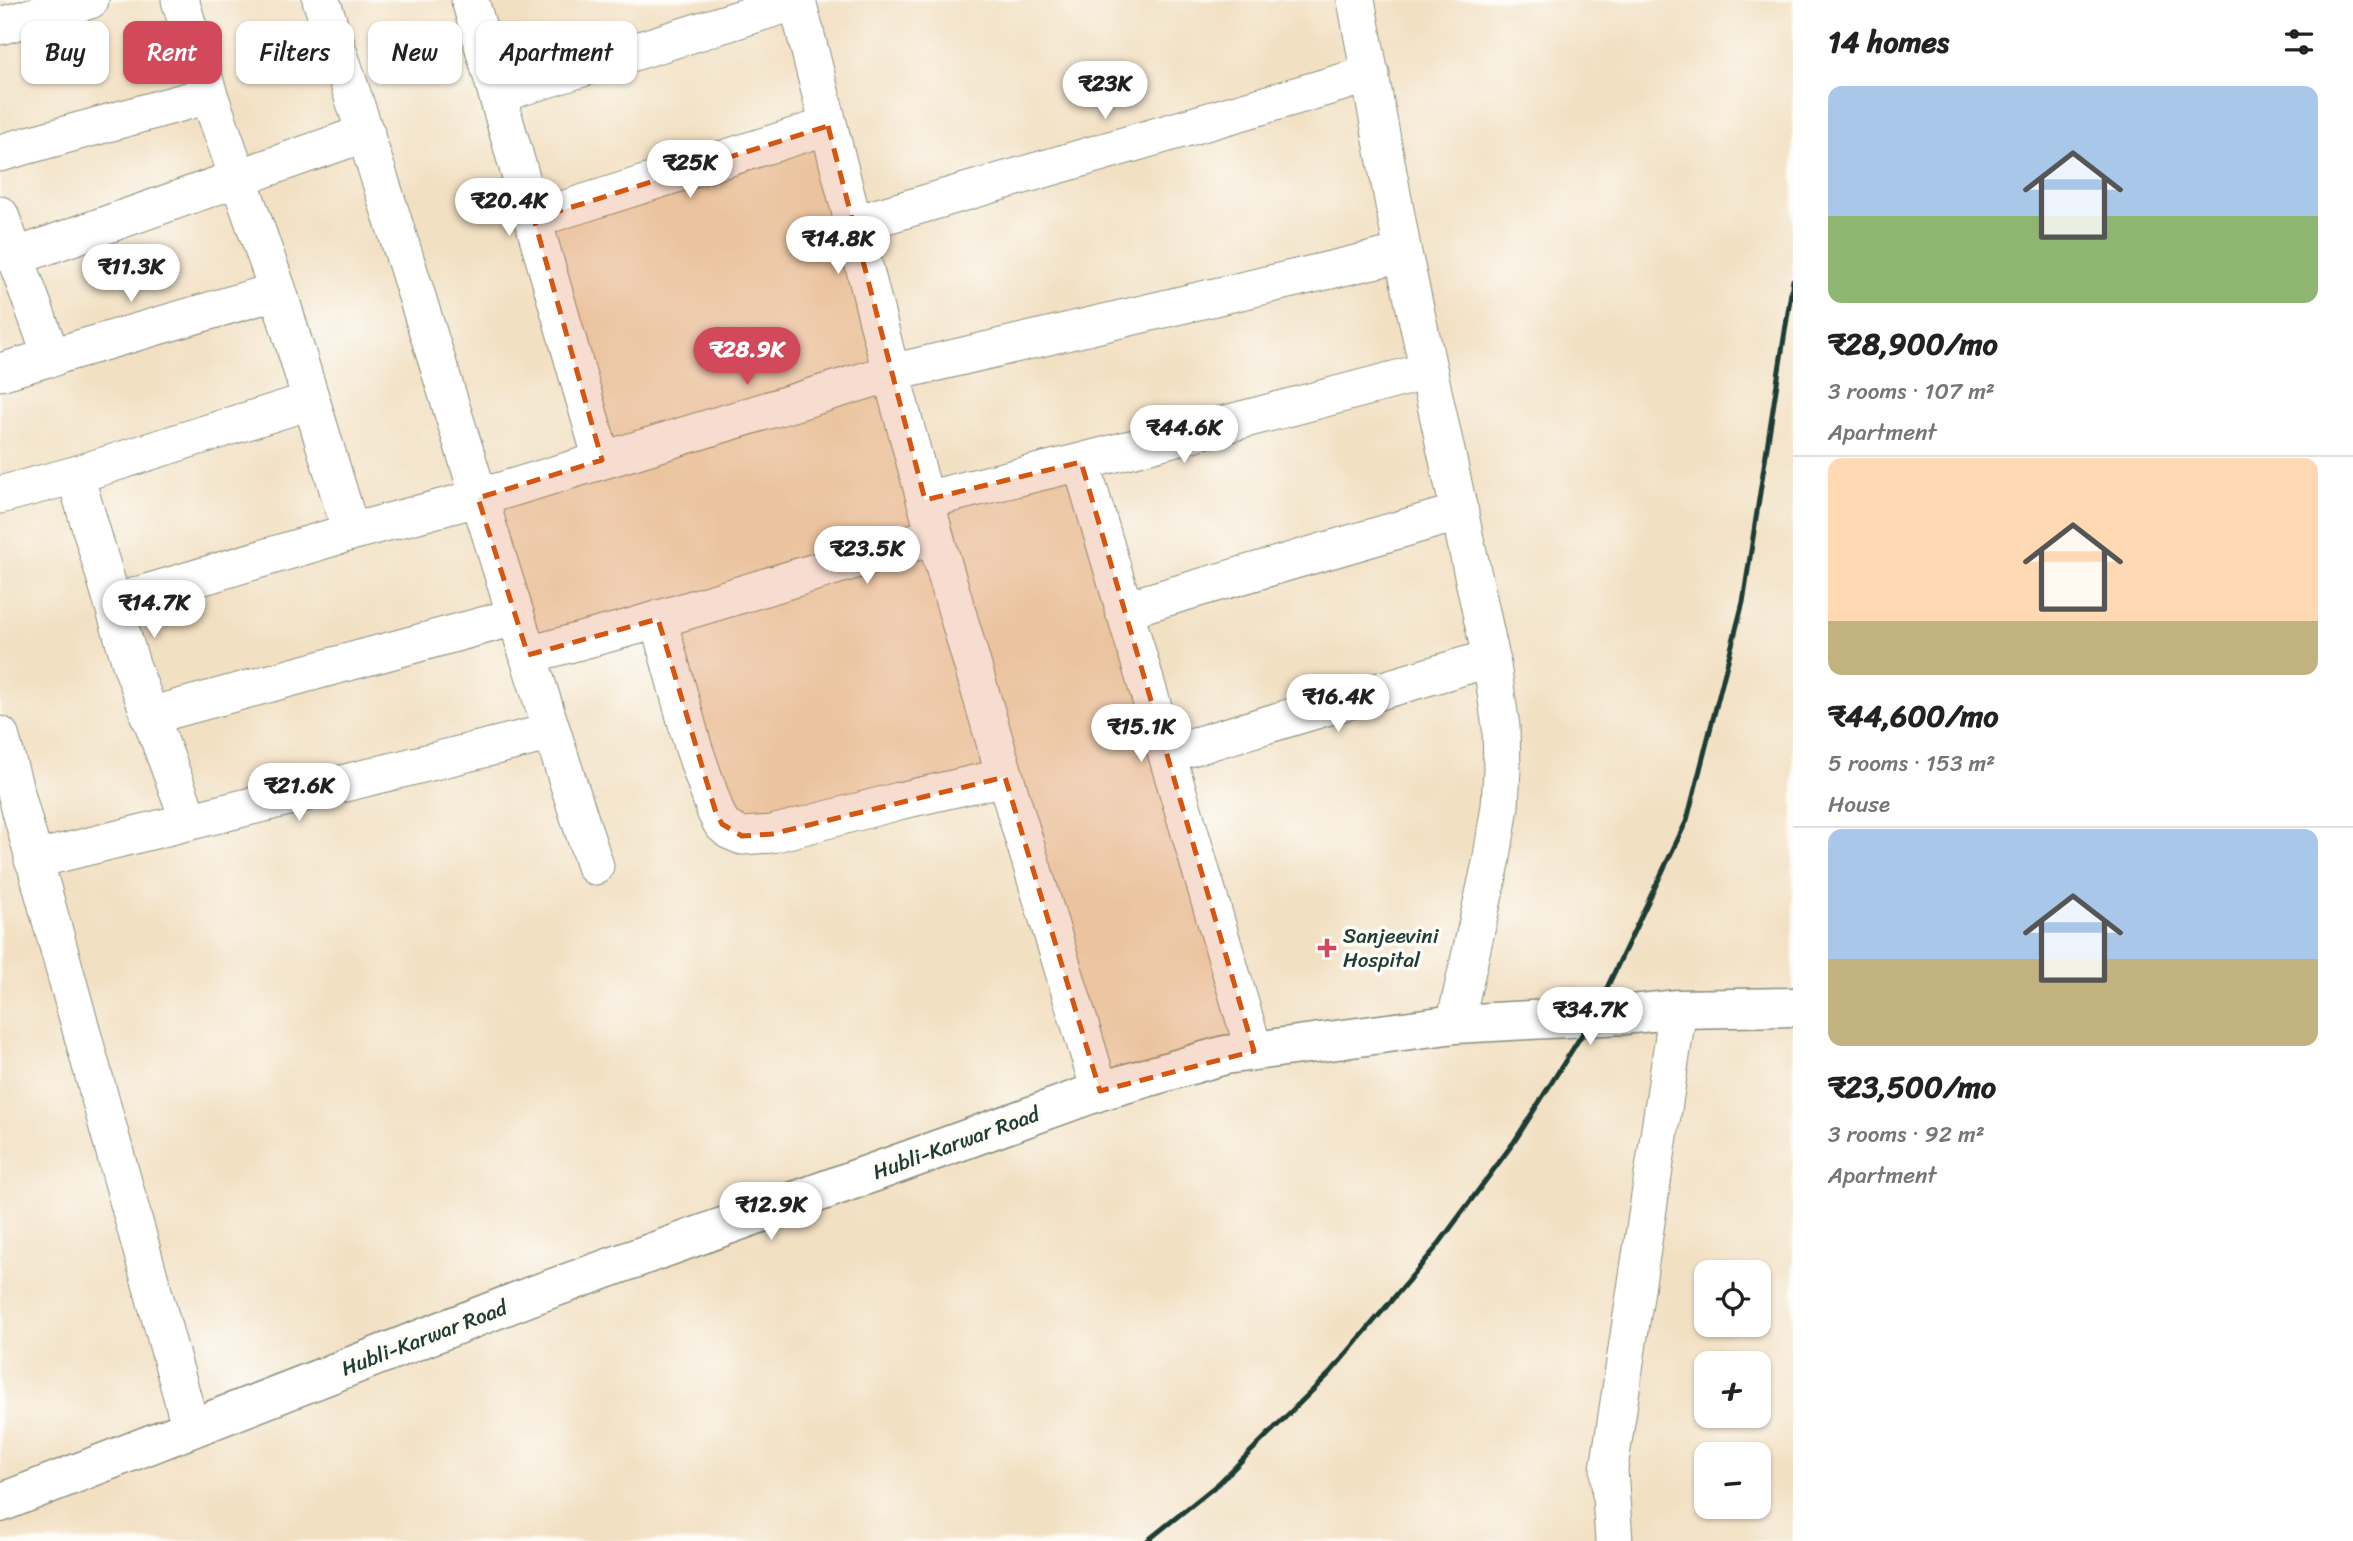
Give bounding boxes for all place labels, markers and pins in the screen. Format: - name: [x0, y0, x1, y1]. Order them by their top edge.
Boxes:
- pin: ₹23K: [1064, 61, 1146, 121]
- pin: ₹25K: [649, 140, 731, 200]
- pin: ₹20.4K: [452, 178, 566, 238]
- pin: ₹14.8K: [781, 216, 895, 276]
- pin: ₹11.3K: [74, 244, 188, 304]
- pin: ₹28.9K: [690, 328, 804, 387]
- pin: ₹44.6K: [1127, 406, 1241, 465]
- pin: ₹23.5K: [810, 526, 924, 586]
- pin: ₹14.7K: [97, 580, 211, 640]
- pin: ₹16.4K: [1281, 674, 1395, 734]
- pin: ₹15.1K: [1084, 704, 1198, 764]
- pin: ₹21.6K: [242, 764, 356, 823]
- place label: Sanjeevini Hospital: [1343, 917, 1440, 979]
- marker: Sanjeevini Hospital: [1317, 938, 1337, 958]
- pin: ₹34.7K: [1533, 988, 1647, 1047]
- pin: ₹12.9K: [714, 1182, 828, 1242]

